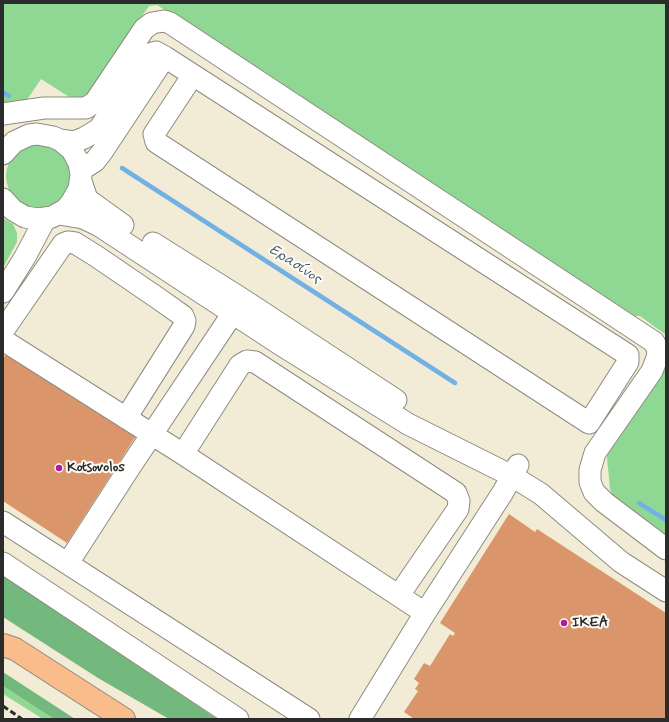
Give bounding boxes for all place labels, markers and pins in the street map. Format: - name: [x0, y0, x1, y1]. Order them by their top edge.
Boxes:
- place label: Kotsovolos: [67, 460, 125, 476]
- marker: Kotsovolos: [54, 463, 64, 473]
- place label: IKEA: [572, 615, 608, 631]
- marker: IKEA: [559, 618, 569, 628]

